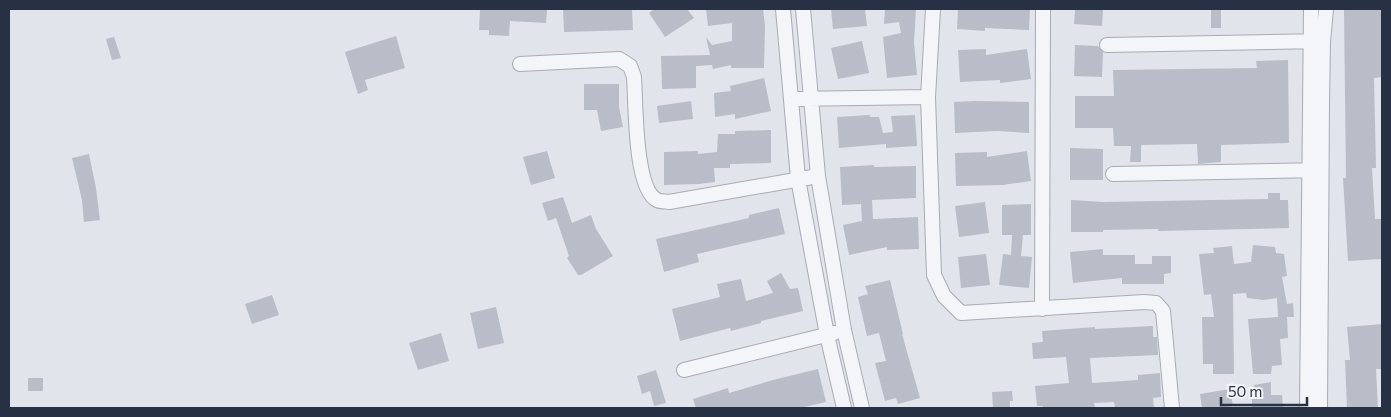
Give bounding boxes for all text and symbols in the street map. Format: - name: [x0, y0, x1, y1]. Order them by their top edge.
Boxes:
- scale bar: [1221, 374, 1307, 406]
- text: 50 m: [1228, 382, 1262, 400]

